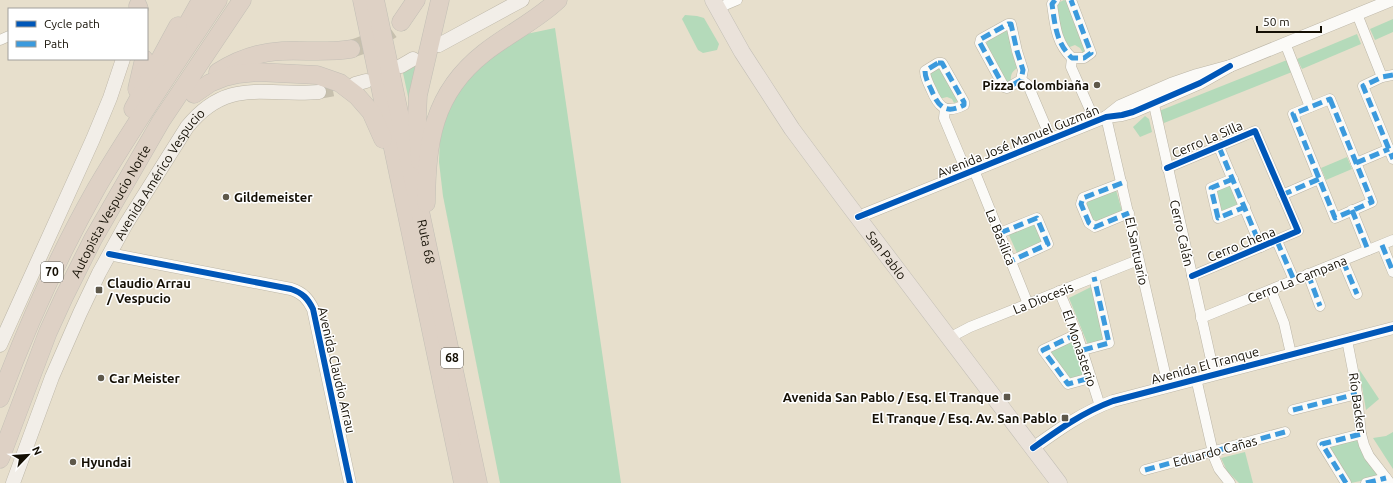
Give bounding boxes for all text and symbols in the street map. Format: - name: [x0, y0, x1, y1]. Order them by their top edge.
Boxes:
- legend: [8, 8, 148, 60]
- scale bar: [1257, 8, 1321, 34]
- text: 50 m: [1263, 15, 1290, 28]
- text: Cycle path: [44, 17, 100, 30]
- text: Path: [44, 37, 69, 50]
- place label: Pizza Colombiaña: [982, 78, 1089, 92]
- marker: Pizza Colombiaña: [1092, 80, 1102, 90]
- street label: Avenida José Manuel Guzmán: [935, 102, 1101, 180]
- street label: Avenida Américo Vespucio: [112, 106, 207, 242]
- street label: Cerro La Silla: [1170, 118, 1244, 160]
- street label: Autopista Vespucio Norte: [68, 142, 153, 280]
- place label: Gildemeister: [234, 190, 313, 204]
- marker: Gildemeister: [221, 192, 231, 202]
- street label: Cerro Calán: [1168, 198, 1196, 268]
- street label: La Basilica: [983, 207, 1019, 267]
- street label: El Santuario: [1123, 216, 1151, 286]
- street label: Ruta 68: [415, 218, 438, 265]
- street label: Cerro Chena: [1205, 224, 1277, 264]
- street label: San Pablo: [864, 228, 909, 282]
- street label: Cerro La Campana: [1245, 253, 1349, 305]
- road number: 70: [41, 262, 63, 282]
- place label: Claudio Arrau / Vespucio: [106, 276, 191, 305]
- street label: La Diocesis: [1011, 279, 1076, 316]
- marker: Claudio Arrau / Vespucio: [94, 285, 104, 295]
- street label: Avenida Claudio Arrau: [316, 306, 358, 434]
- street label: El Monasterio: [1060, 308, 1100, 388]
- street label: Avenida El Tranque: [1149, 344, 1261, 386]
- road number: 68: [441, 348, 463, 368]
- place label: Car Meister: [109, 371, 181, 385]
- street label: Río Backer: [1347, 372, 1369, 434]
- marker: Car Meister: [96, 373, 106, 383]
- place label: Avenida San Pablo / Esq. El Tranque: [783, 390, 999, 404]
- marker: Avenida San Pablo / Esq. El Tranque: [1002, 392, 1012, 402]
- place label: El Tranque / Esq. Av. San Pablo: [872, 411, 1057, 425]
- marker: El Tranque / Esq. Av. San Pablo: [1060, 413, 1070, 423]
- street label: Eduardo Cañas: [1171, 433, 1259, 469]
- north arrow: [8, 435, 48, 475]
- text: N: [30, 445, 44, 457]
- place label: Hyundai: [81, 455, 131, 469]
- marker: Hyundai: [68, 457, 78, 467]

